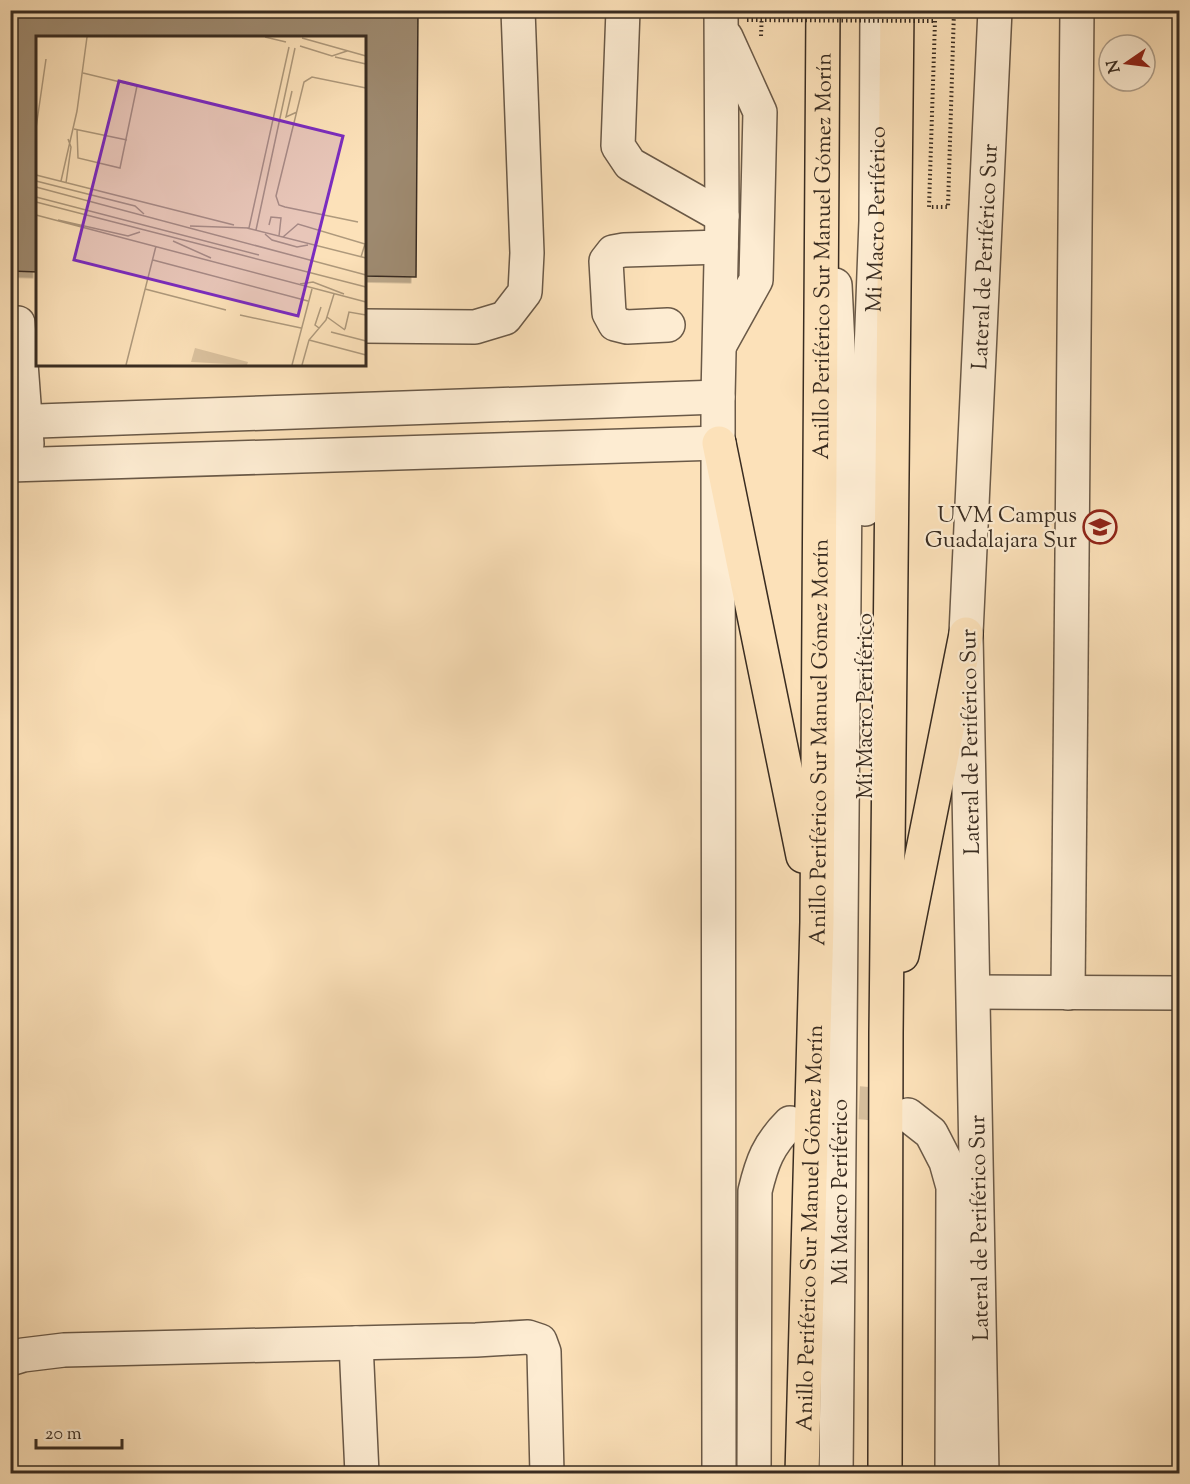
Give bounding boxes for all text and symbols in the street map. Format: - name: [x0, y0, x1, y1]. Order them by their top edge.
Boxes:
- north arrow: [1097, 33, 1157, 93]
- inset map: [36, 36, 366, 366]
- street label: Anillo Periférico Sur Manuel Gómez Morín: [807, 53, 842, 460]
- text: N: [1102, 57, 1128, 75]
- street label: Mi Macro Periférico: [860, 126, 895, 313]
- street label: Lateral de Periférico Sur: [965, 143, 1008, 370]
- place label: UVM Campus Guadalajara Sur: [925, 501, 1077, 558]
- school or university icon: UVM Campus Guadalajara Sur: [1082, 509, 1118, 545]
- street label: Anillo Periférico Sur Manuel Gómez Morín: [803, 539, 839, 946]
- street label: Mi Macro Periférico: [851, 613, 883, 799]
- street label: Lateral de Periférico Sur: [954, 629, 990, 855]
- street label: Anillo Periférico Sur Manuel Gómez Morín: [790, 1024, 833, 1432]
- street label: Mi Macro Periférico: [826, 1099, 858, 1285]
- street label: Lateral de Periférico Sur: [963, 1115, 999, 1341]
- scale bar: [36, 1412, 122, 1450]
- text: 20 m: [45, 1422, 82, 1448]

